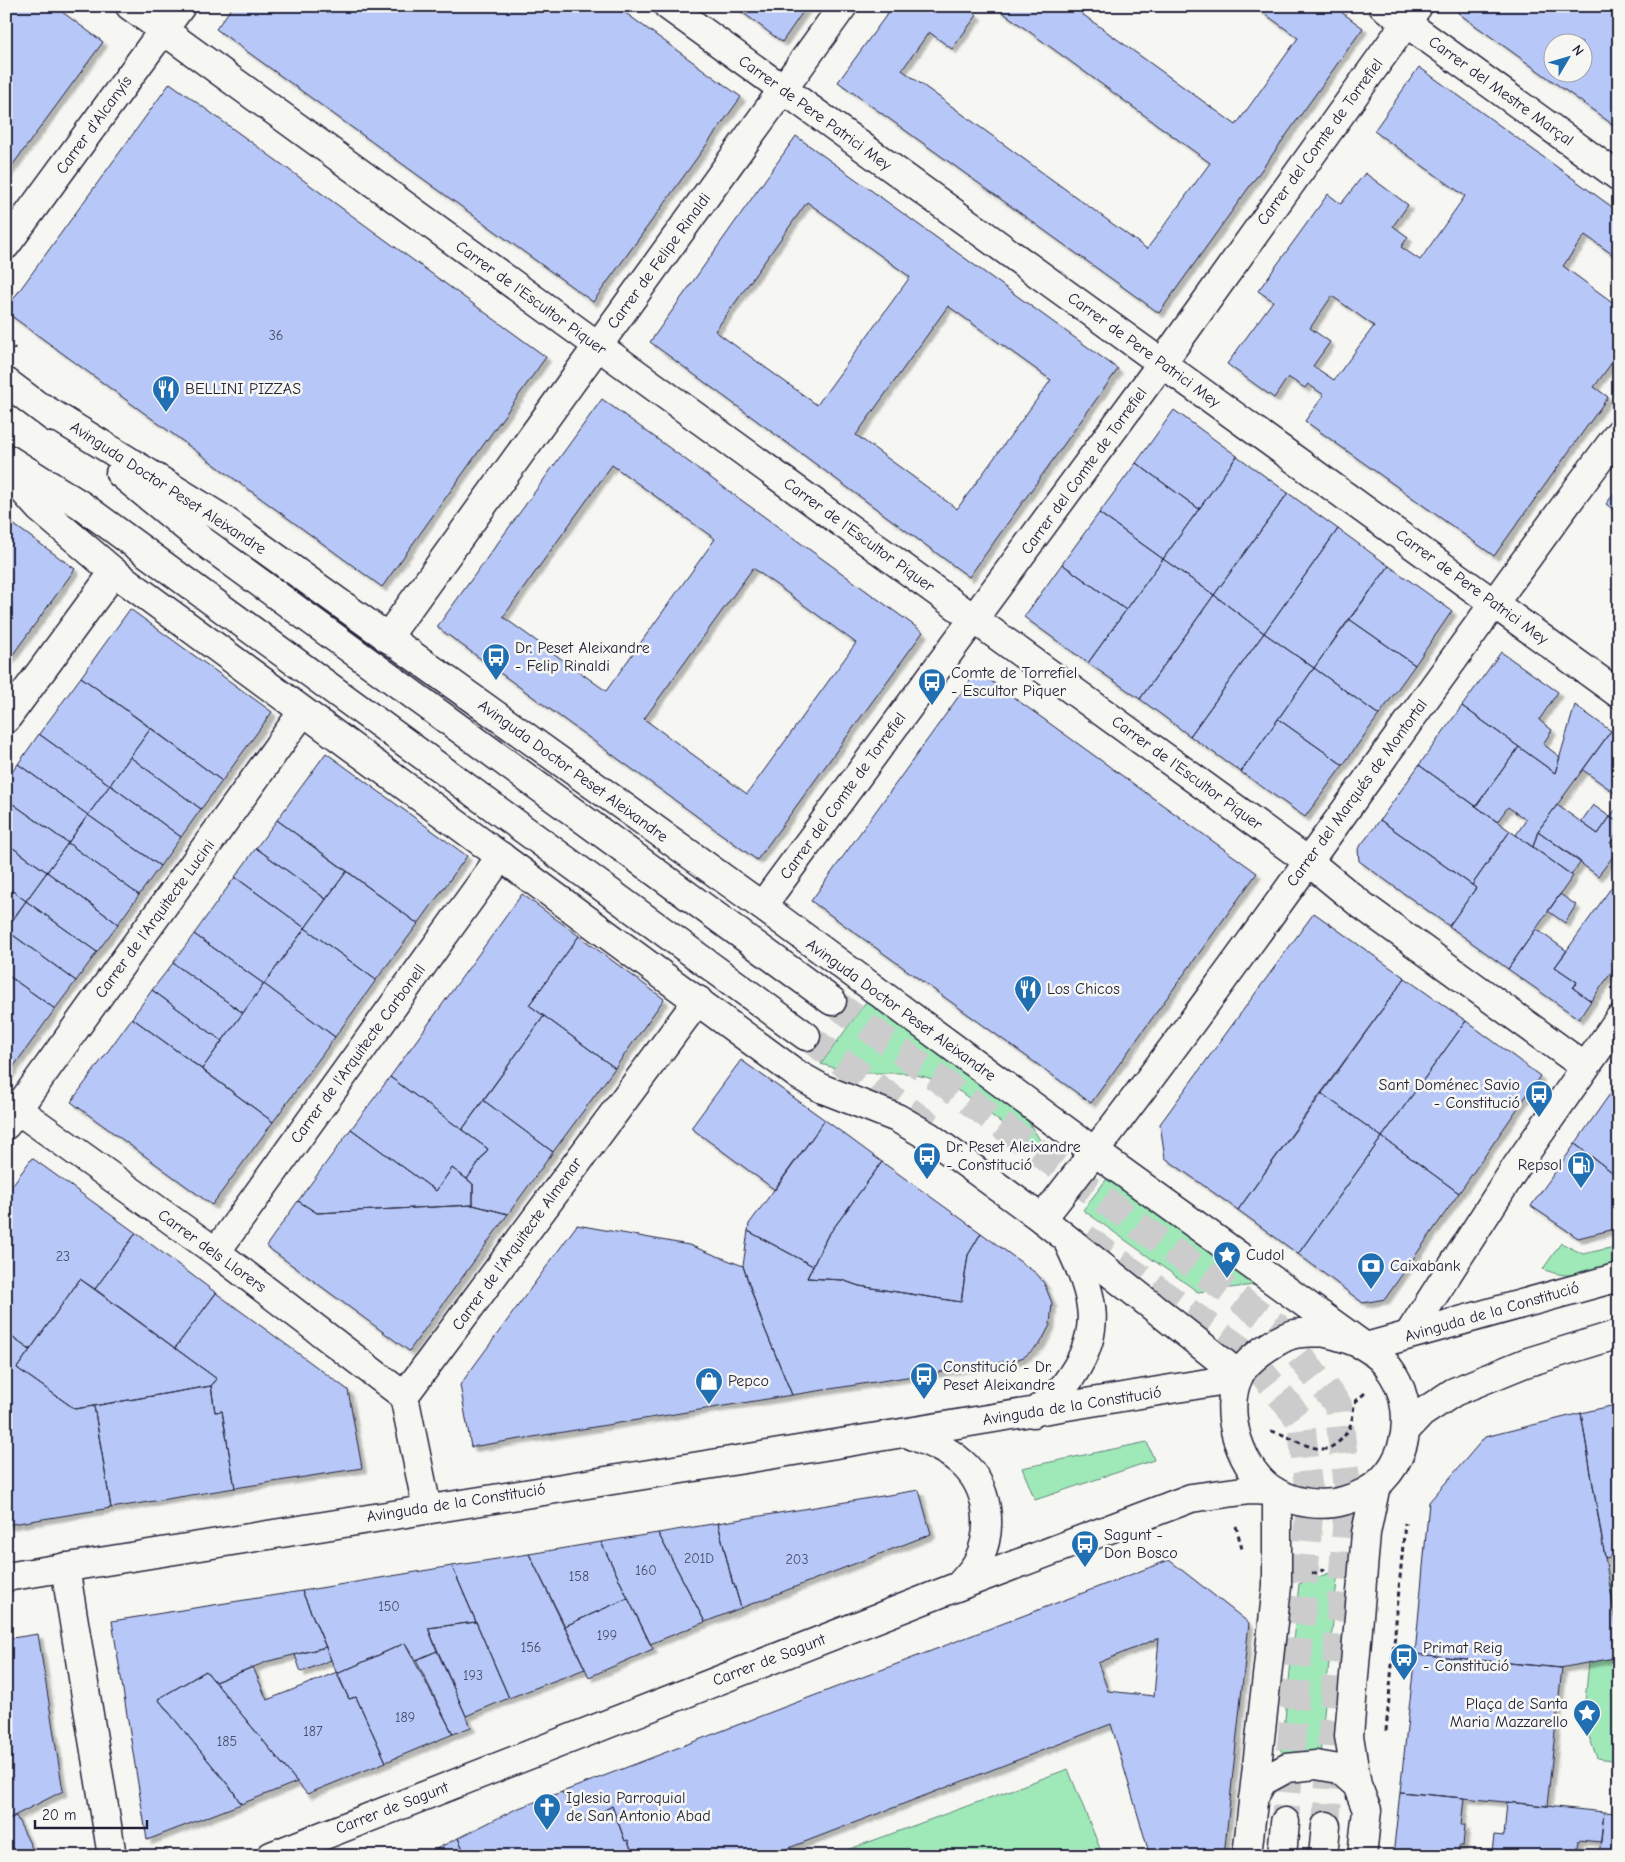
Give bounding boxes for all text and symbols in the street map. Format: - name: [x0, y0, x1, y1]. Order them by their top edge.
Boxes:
- street label: Carrer del Mestre Marçal: [1425, 32, 1577, 150]
- north arrow: [1542, 32, 1592, 82]
- text: N: [1568, 41, 1587, 59]
- street label: Carrer de Pere Patrici Mey: [735, 52, 895, 175]
- street label: Carrer del Comte de Torrefiel: [1253, 55, 1387, 229]
- street label: Carrer d'Alcanyís: [52, 72, 136, 178]
- street label: Carrer de Felipe Rinaldi: [604, 190, 714, 332]
- street label: Carrer de l'Escultor Piquer: [452, 237, 610, 359]
- street label: Carrer de Pere Patrici Mey: [1064, 289, 1224, 412]
- house number: 36: [269, 327, 283, 344]
- restaurant icon: BELLINI PIZZAS: [151, 374, 181, 413]
- place label: BELLINI PIZZAS: [185, 380, 301, 398]
- street label: Carrer del Comte de Torrefiel: [1017, 384, 1151, 558]
- street label: Avinguda Doctor Peset Aleixandre: [67, 418, 269, 558]
- street label: Carrer de l'Escultor Piquer: [780, 474, 938, 596]
- street label: Carrer de Pere Patrici Mey: [1392, 526, 1552, 649]
- place label: Dr. Peset Aleixandre - Felip Rinaldi: [515, 639, 650, 675]
- bus stop icon: Dr. Peset Aleixandre - Felip Rinaldi: [481, 642, 511, 681]
- place label: Comte de Torrefiel - Escultor Piquer: [951, 664, 1077, 700]
- bus stop icon: Comte de Torrefiel - Escultor Piquer: [917, 667, 947, 706]
- street label: Avinguda Doctor Peset Aleixandre: [475, 696, 671, 846]
- street label: Carrer del Marqués de Montortal: [1283, 696, 1431, 890]
- street label: Carrer del Comte de Torrefiel: [776, 709, 910, 883]
- street label: Carrer de l'Escultor Piquer: [1108, 712, 1266, 834]
- street label: Carrer de l'Arquitecte Lucini: [92, 836, 218, 1002]
- street label: Avinguda Doctor Peset Aleixandre: [803, 935, 999, 1085]
- street label: Carrer de l'Arquitecte Carbonell: [287, 961, 429, 1147]
- restaurant icon: Los Chicos: [1013, 974, 1043, 1013]
- place label: Los Chicos: [1047, 980, 1120, 998]
- place label: Sant Doménec Savio - Constitució: [1379, 1076, 1520, 1112]
- bus stop icon: Sant Doménec Savio - Constitució: [1524, 1079, 1554, 1118]
- place label: Dr. Peset Aleixandre - Constitució: [946, 1138, 1081, 1174]
- bus stop icon: Dr. Peset Aleixandre - Constitució: [912, 1141, 942, 1180]
- fuel station icon: Repsol: [1566, 1150, 1596, 1189]
- street label: Carrer de l'Arquitecte Almenar: [448, 1154, 586, 1334]
- place label: Repsol: [1518, 1156, 1562, 1174]
- street label: Carrer dels Llorers: [154, 1206, 270, 1296]
- place icon: Cudol: [1212, 1240, 1242, 1279]
- place label: Cudol: [1246, 1246, 1284, 1264]
- house number: 23: [56, 1248, 70, 1265]
- bank icon: Caixabank: [1356, 1251, 1386, 1290]
- place label: Caixabank: [1390, 1257, 1461, 1275]
- street label: Avinguda de la Constitució: [1403, 1278, 1581, 1346]
- place label: Constitució - Dr. Peset Aleixandre: [943, 1358, 1055, 1394]
- bus stop icon: Constitució - Dr. Peset Aleixandre: [909, 1361, 939, 1400]
- shop icon: Pepco: [694, 1366, 724, 1405]
- place label: Pepco: [728, 1372, 769, 1390]
- street label: Avinguda de la Constitució: [981, 1383, 1163, 1429]
- street label: Avinguda de la Constitució: [365, 1480, 547, 1526]
- place label: Sagunt - Don Bosco: [1104, 1526, 1178, 1562]
- bus stop icon: Sagunt - Don Bosco: [1070, 1529, 1100, 1568]
- house number: 201D: [684, 1550, 714, 1567]
- house number: 203: [786, 1551, 808, 1568]
- house number: 160: [635, 1562, 657, 1579]
- house number: 158: [569, 1568, 589, 1585]
- house number: 150: [378, 1598, 400, 1615]
- house number: 199: [597, 1627, 617, 1644]
- street label: Carrer de Sagunt: [710, 1630, 828, 1690]
- house number: 156: [521, 1639, 541, 1656]
- place label: Primat Reig - Constitució: [1423, 1639, 1509, 1675]
- bus stop icon: Primat Reig - Constitució: [1389, 1642, 1419, 1681]
- house number: 193: [463, 1667, 483, 1684]
- place label: Plaça de Santa Maria Mazzarello: [1450, 1695, 1568, 1731]
- place icon: Plaça de Santa Maria Mazzarello: [1572, 1698, 1602, 1737]
- house number: 189: [395, 1709, 415, 1726]
- house number: 187: [303, 1723, 323, 1740]
- house number: 185: [217, 1733, 237, 1750]
- street label: Carrer de Sagunt: [333, 1778, 451, 1838]
- place label: Iglesia Parroquial de San Antonio Abad: [566, 1789, 711, 1825]
- church icon: Iglesia Parroquial de San Antonio Abad: [532, 1792, 562, 1831]
- scale bar: [35, 1797, 148, 1829]
- text: 20 m: [42, 1806, 76, 1824]

